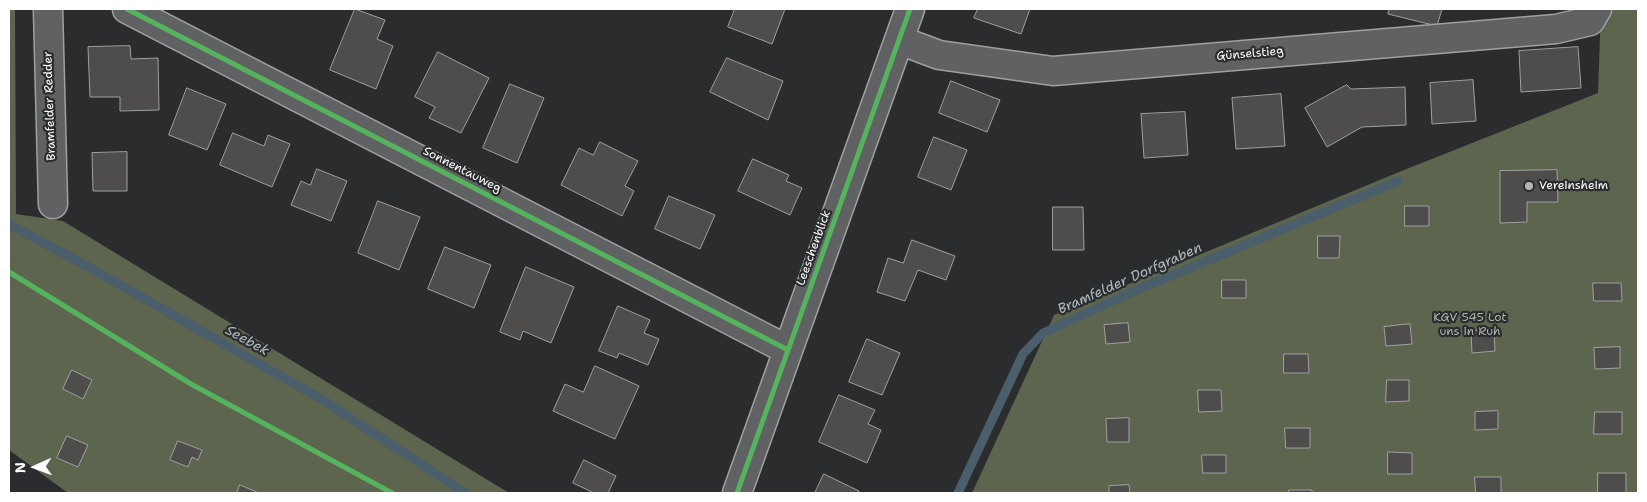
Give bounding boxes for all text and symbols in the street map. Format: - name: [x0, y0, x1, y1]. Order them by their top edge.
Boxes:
- street label: Günselstieg: [1216, 44, 1284, 64]
- street label: Bramfelder Redder: [41, 51, 59, 161]
- street label: Sonnentauweg: [421, 144, 503, 196]
- place label: Vereinsheim: [1539, 179, 1608, 193]
- marker: Vereinsheim: [1523, 180, 1535, 192]
- street label: Leeschenblick: [794, 208, 834, 288]
- water label: Bramfelder Dorfgraben: [1055, 240, 1205, 318]
- park label: KGV 545 Lot uns in Ruh: [1433, 311, 1507, 339]
- water label: Seebek: [222, 322, 272, 360]
- north arrow: [10, 442, 60, 492]
- text: N: [11, 462, 29, 473]

